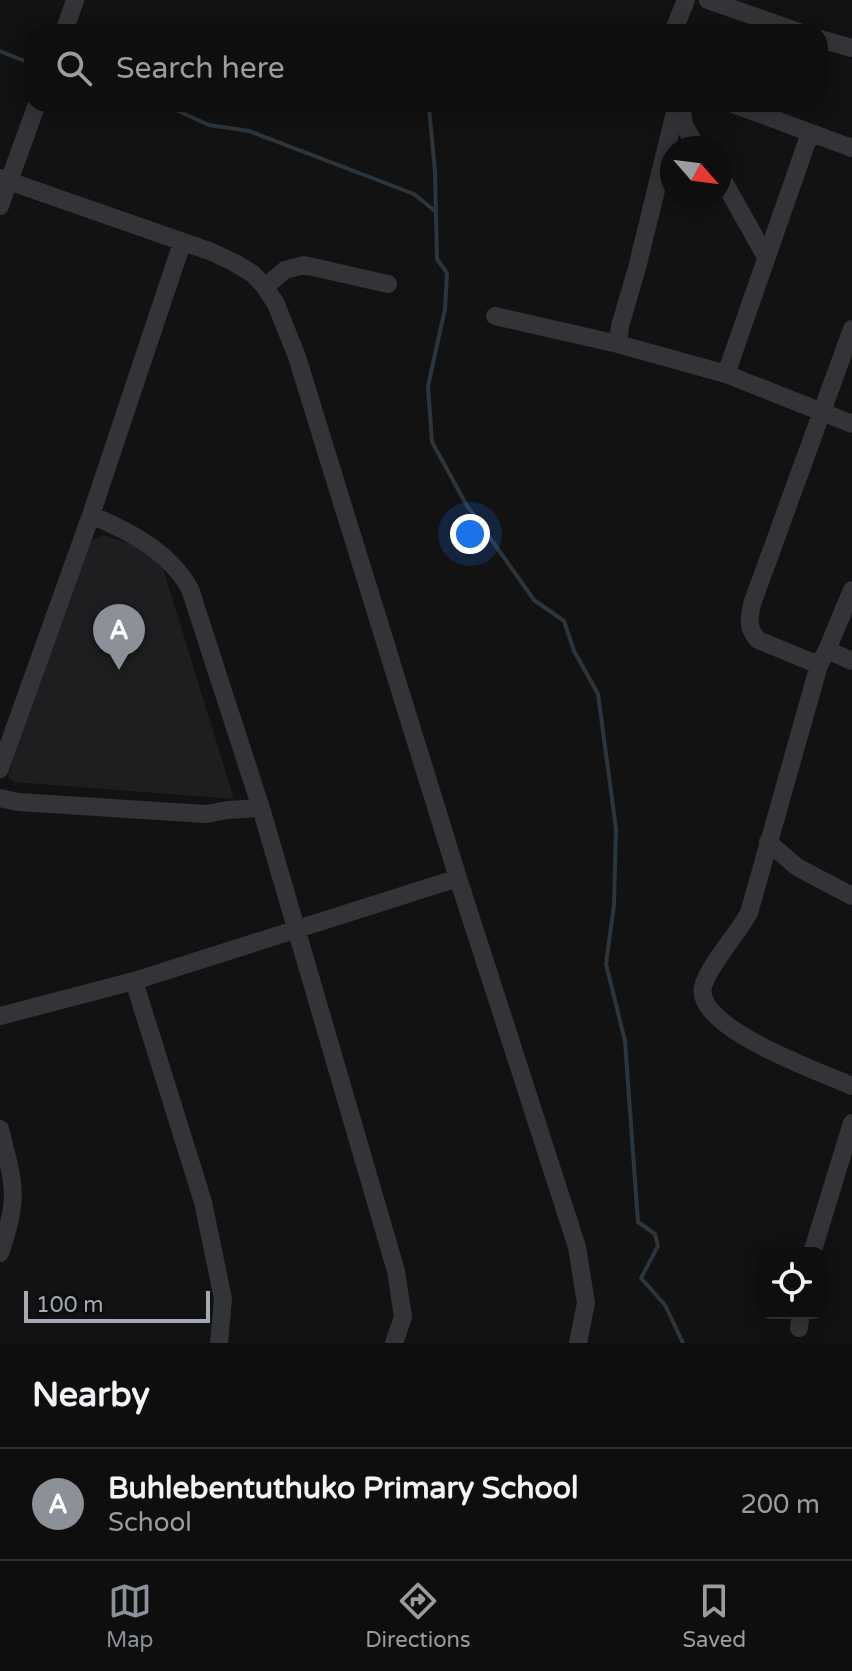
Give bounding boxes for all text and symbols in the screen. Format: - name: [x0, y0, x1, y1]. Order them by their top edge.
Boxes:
- search box: [24, 24, 828, 112]
- icon: search: [52, 46, 96, 90]
- text: Search here: [116, 50, 285, 87]
- north arrow: [660, 136, 732, 208]
- your location: [450, 514, 490, 554]
- pin: A: [93, 604, 145, 670]
- map controls: [756, 1247, 828, 1319]
- button: locate: [756, 1247, 828, 1319]
- scale bar: [24, 1287, 210, 1323]
- text: 100 m: [36, 1292, 103, 1318]
- text: Nearby: [32, 1375, 150, 1416]
- text: Buhlebentuthuko Primary School: [108, 1470, 579, 1507]
- text: A: [48, 1489, 68, 1520]
- text: 200 m: [740, 1489, 820, 1520]
- text: School: [108, 1507, 192, 1538]
- tab: Map: [106, 1579, 153, 1653]
- tab: Directions: [365, 1579, 471, 1653]
- tab: Saved: [682, 1579, 746, 1653]

